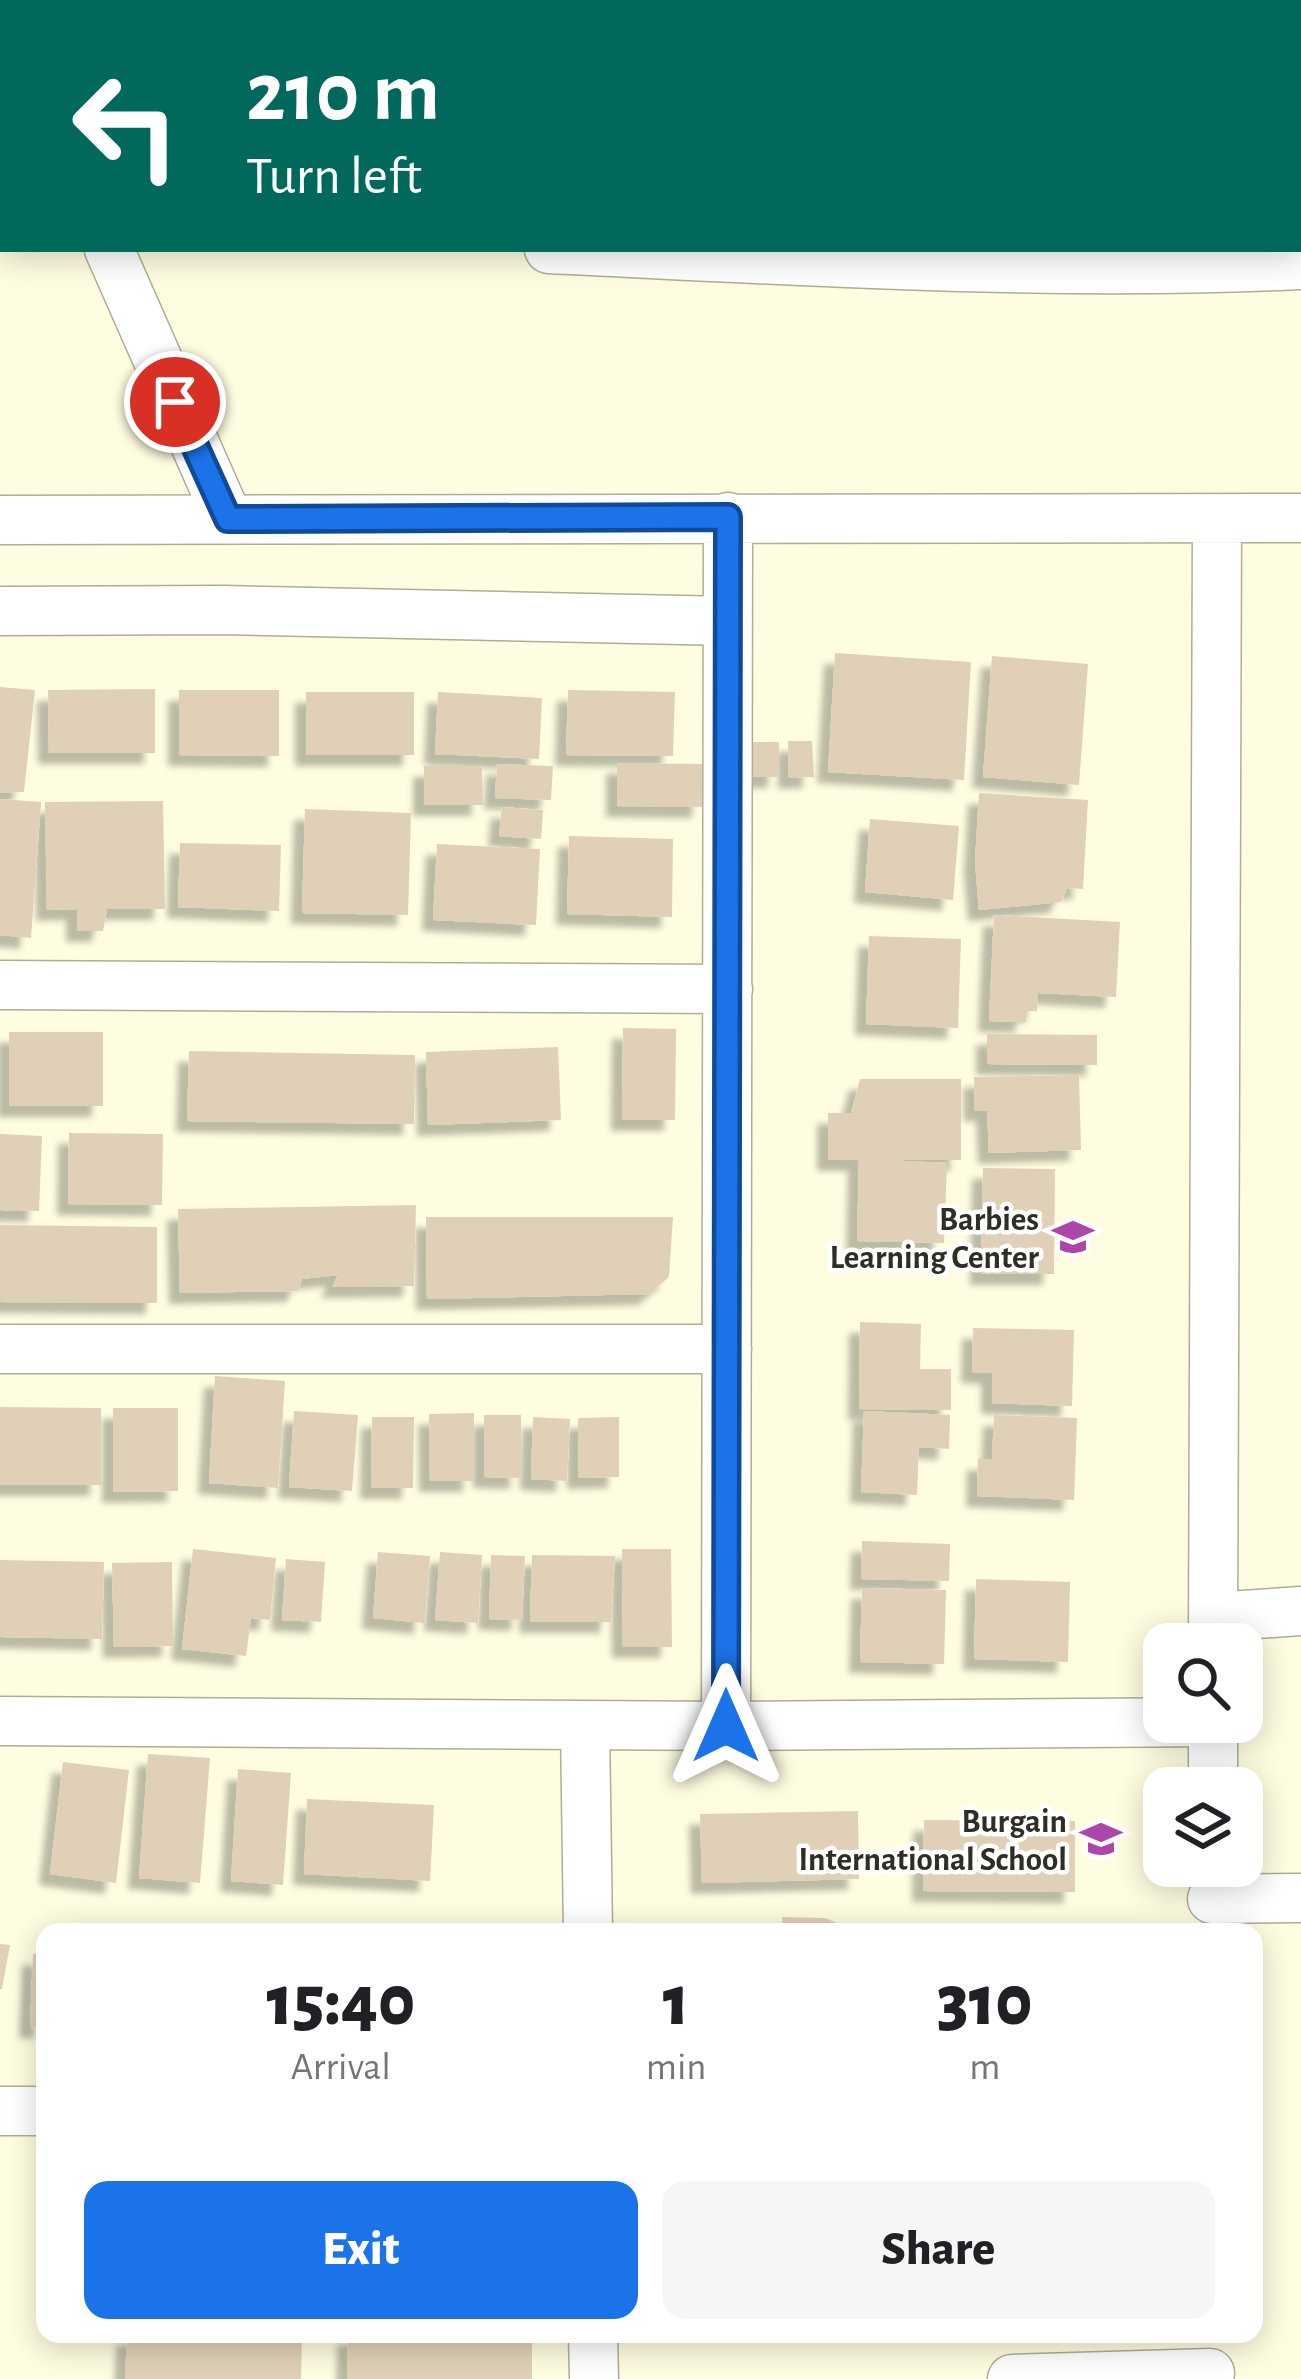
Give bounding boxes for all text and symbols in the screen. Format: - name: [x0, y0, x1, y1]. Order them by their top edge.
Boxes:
- icon: left: [48, 48, 204, 204]
- text: 210 m: [246, 52, 440, 136]
- text: Turn left: [246, 150, 422, 204]
- pin: [124, 351, 226, 453]
- icon: arrive: [142, 369, 208, 435]
- place label: Barbies Learning Center: [830, 1204, 1040, 1275]
- school or university icon: Barbies Learning Center: [1050, 1214, 1096, 1260]
- map controls: [1143, 1623, 1263, 1887]
- button: search: [1143, 1623, 1263, 1743]
- position arrow: [663, 1663, 789, 1789]
- button: layers: [1143, 1767, 1263, 1887]
- place label: Burgain International School: [798, 1806, 1067, 1877]
- school or university icon: Burgain International School: [1078, 1816, 1124, 1862]
- text: 15:40: [266, 1966, 415, 2038]
- text: 1: [663, 1966, 689, 2038]
- text: 310: [937, 1966, 1032, 2038]
- text: Arrival: [291, 2048, 391, 2087]
- text: min: [646, 2048, 707, 2087]
- text: m: [969, 2048, 1000, 2087]
- button: Exit: [84, 2181, 638, 2319]
- button: Share: [662, 2181, 1215, 2319]

